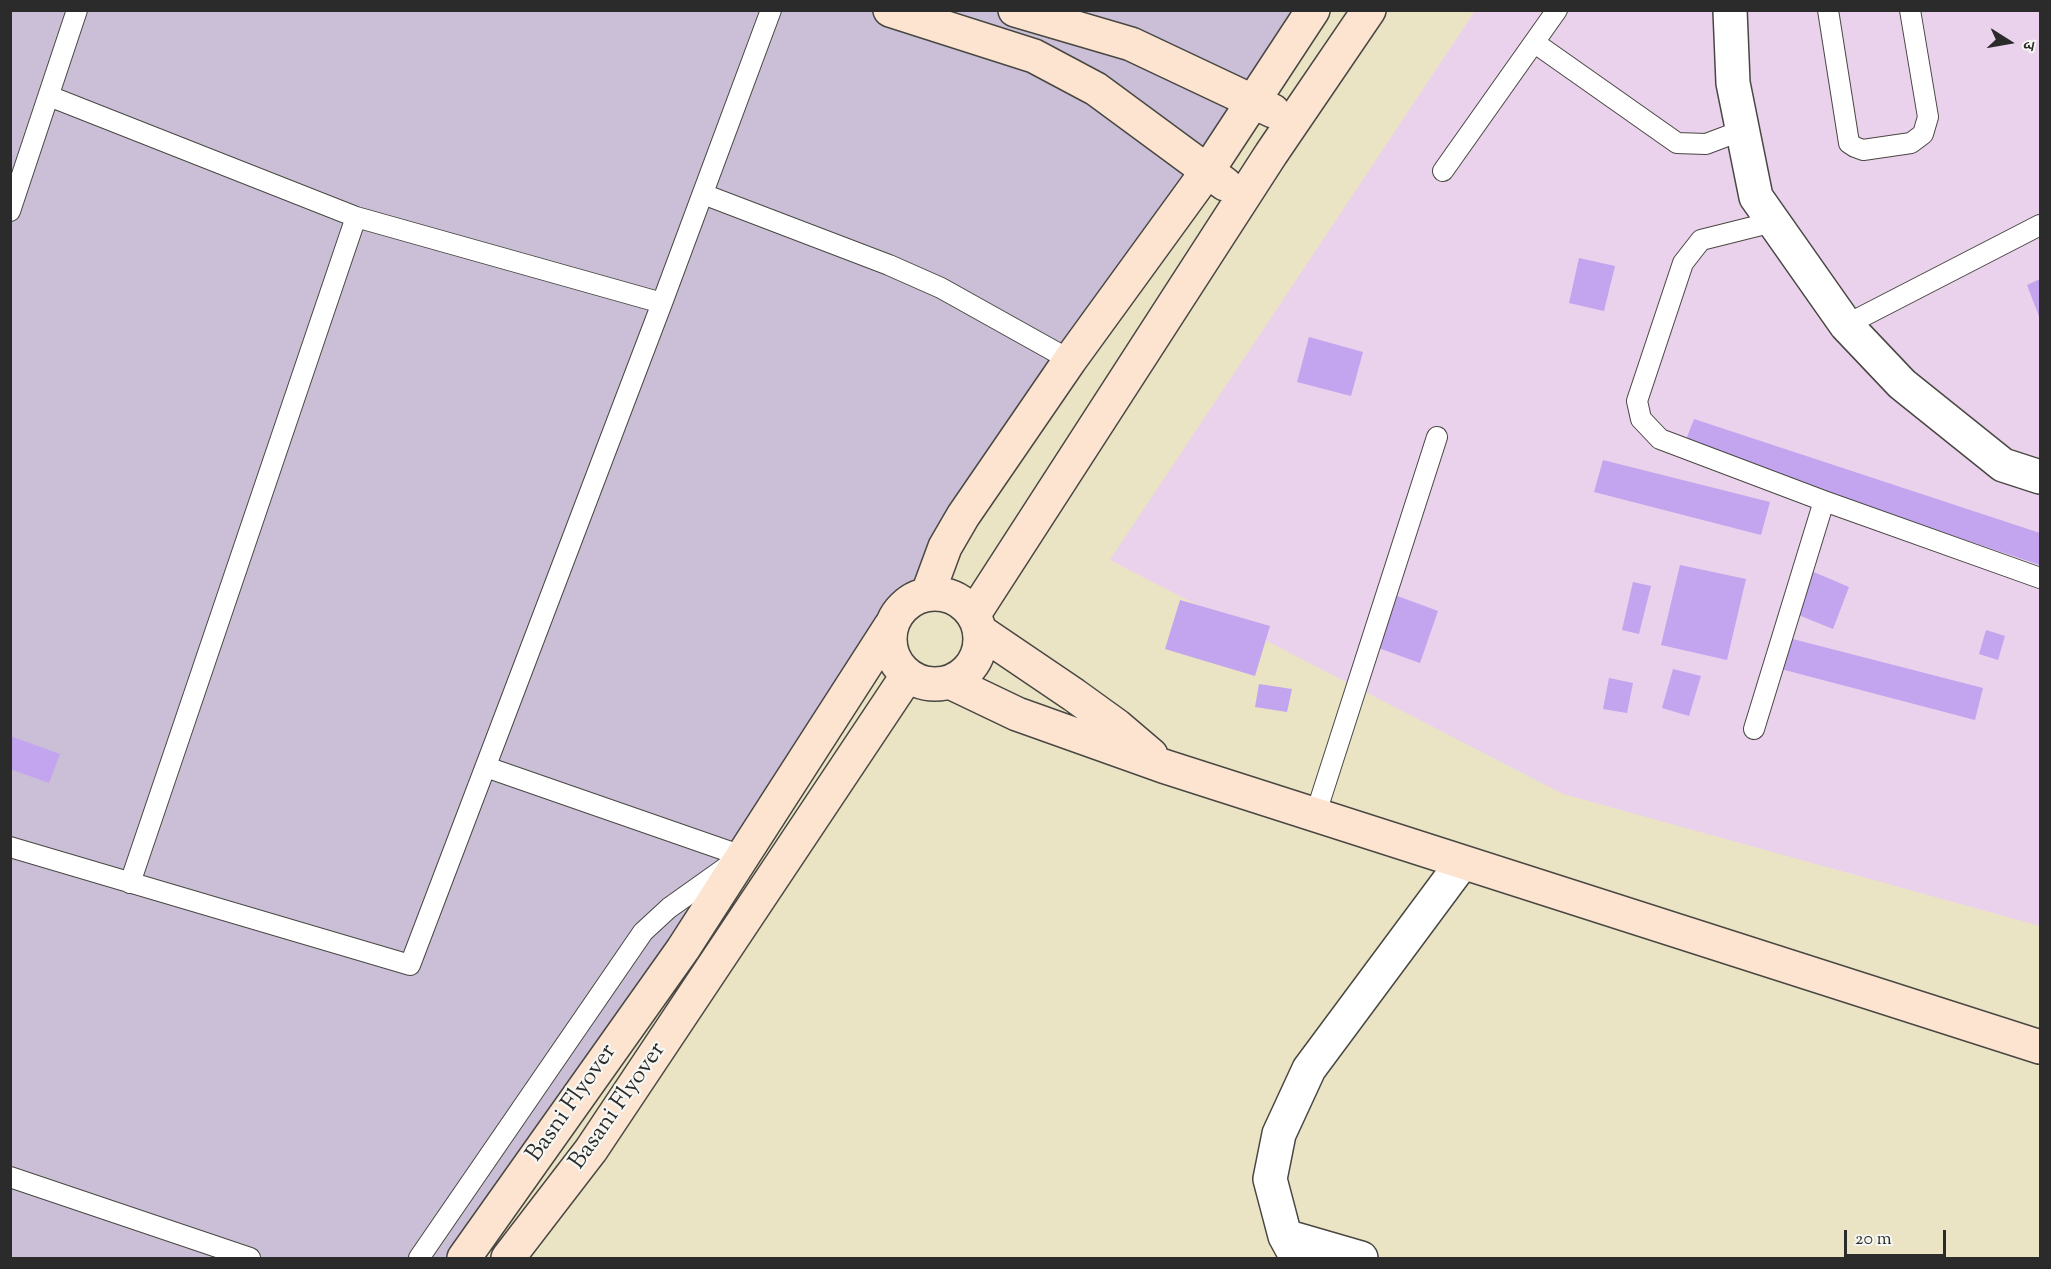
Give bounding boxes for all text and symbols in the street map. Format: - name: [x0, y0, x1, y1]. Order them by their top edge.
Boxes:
- north arrow: [1979, 12, 2039, 72]
- text: उ: [2015, 39, 2039, 52]
- street label: Basani Flyover: [565, 1038, 673, 1176]
- street label: Basni Flyover: [522, 1039, 624, 1169]
- scale bar: [1847, 1218, 1949, 1256]
- text: 20 m: [1855, 1227, 1892, 1253]

